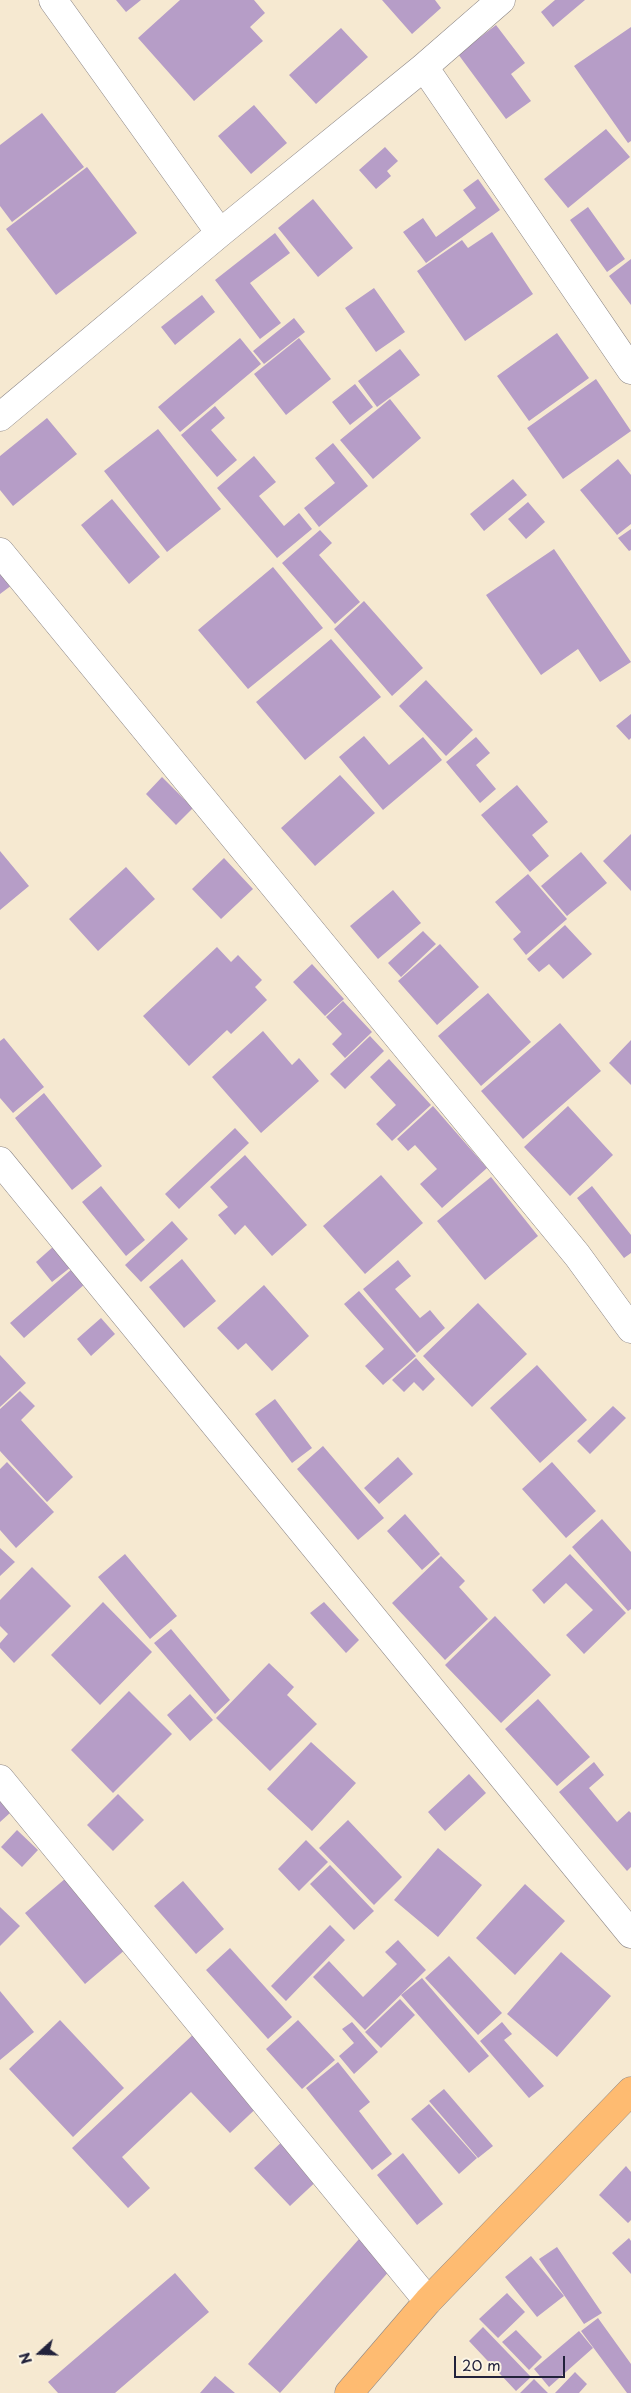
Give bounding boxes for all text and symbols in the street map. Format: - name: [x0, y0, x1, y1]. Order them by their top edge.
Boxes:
- north arrow: [15, 2328, 65, 2378]
- scale bar: [456, 2346, 567, 2378]
- text: N: [14, 2349, 37, 2367]
- text: 20 m: [462, 2353, 501, 2376]

